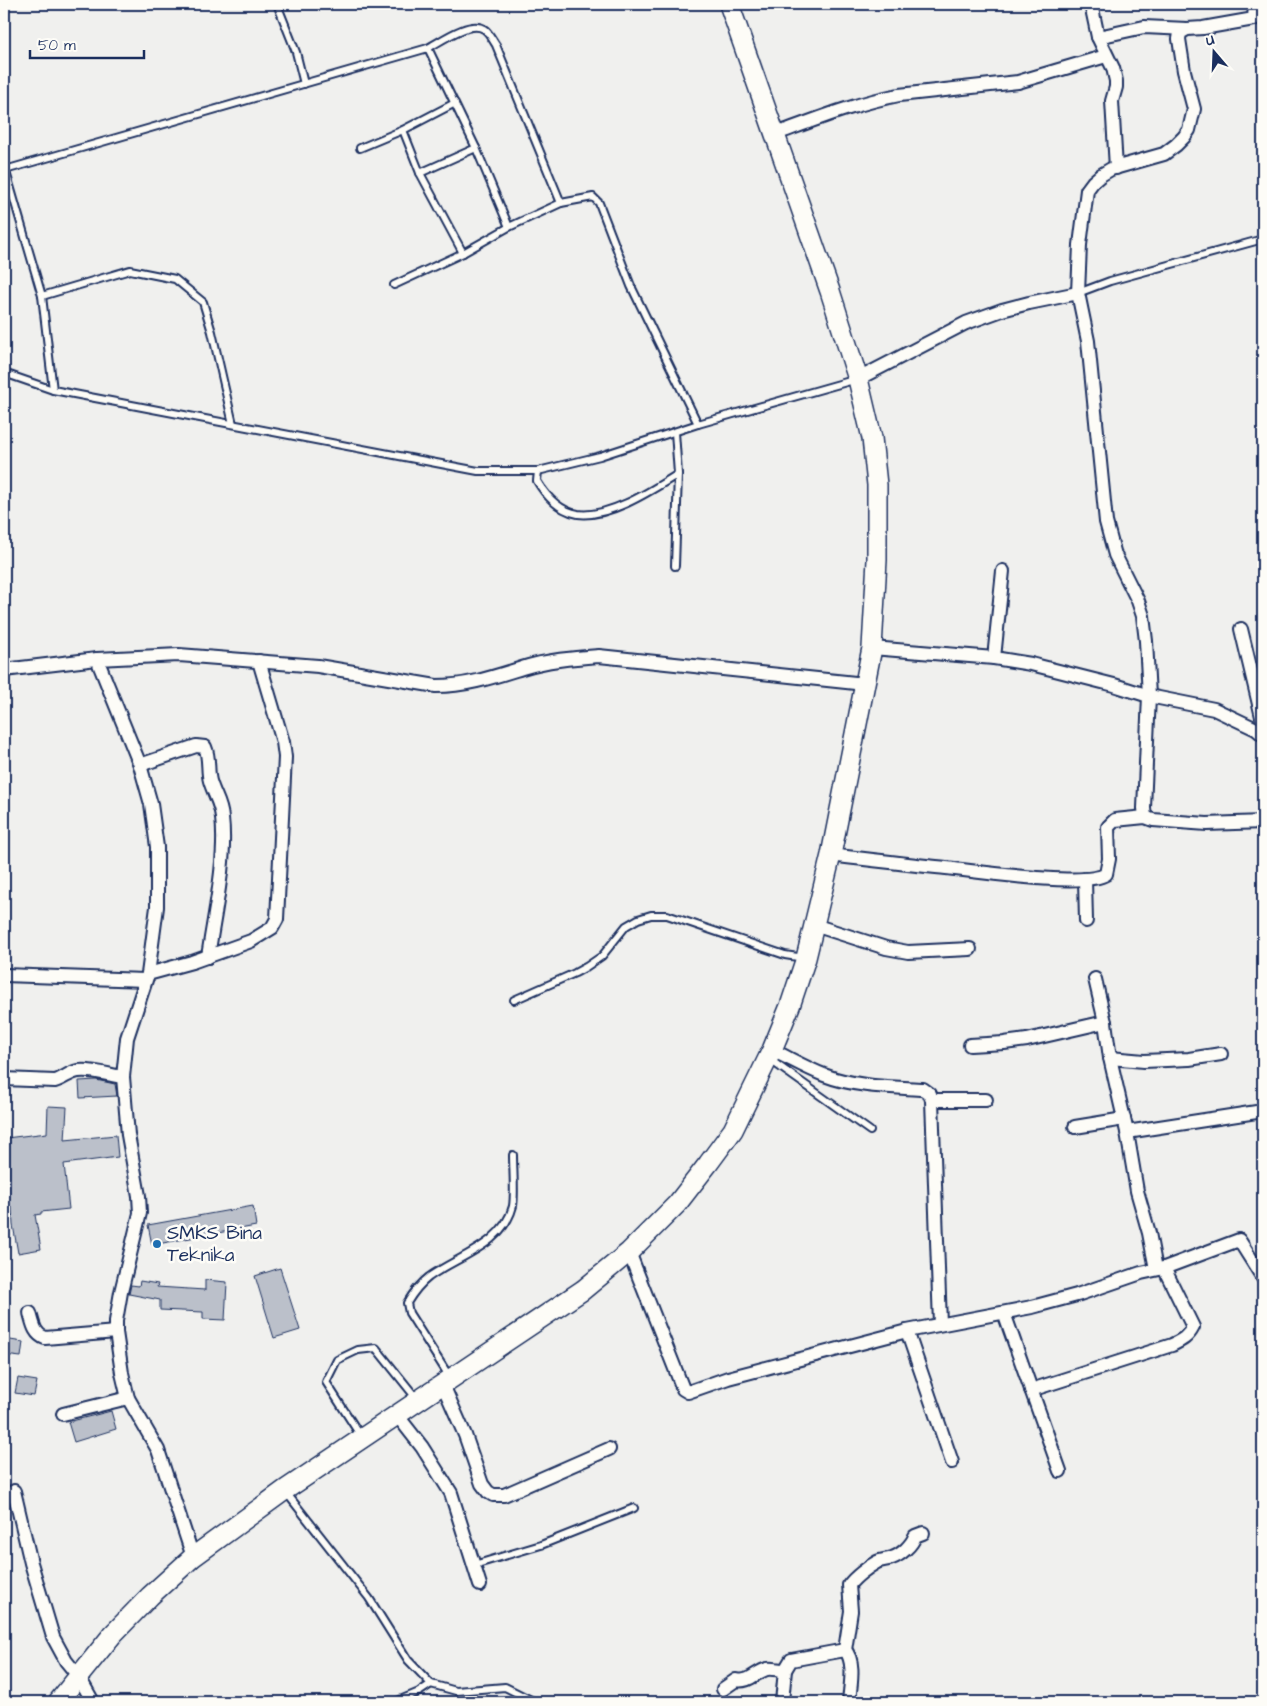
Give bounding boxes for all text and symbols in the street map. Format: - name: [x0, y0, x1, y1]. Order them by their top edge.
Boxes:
- scale bar: [30, 28, 144, 60]
- north arrow: [1190, 28, 1240, 78]
- text: U: [1203, 30, 1217, 51]
- text: 50 m: [38, 35, 76, 56]
- place label: SMKS Bina Teknika: [167, 1220, 262, 1269]
- marker: SMKS Bina Teknika: [151, 1238, 163, 1250]

